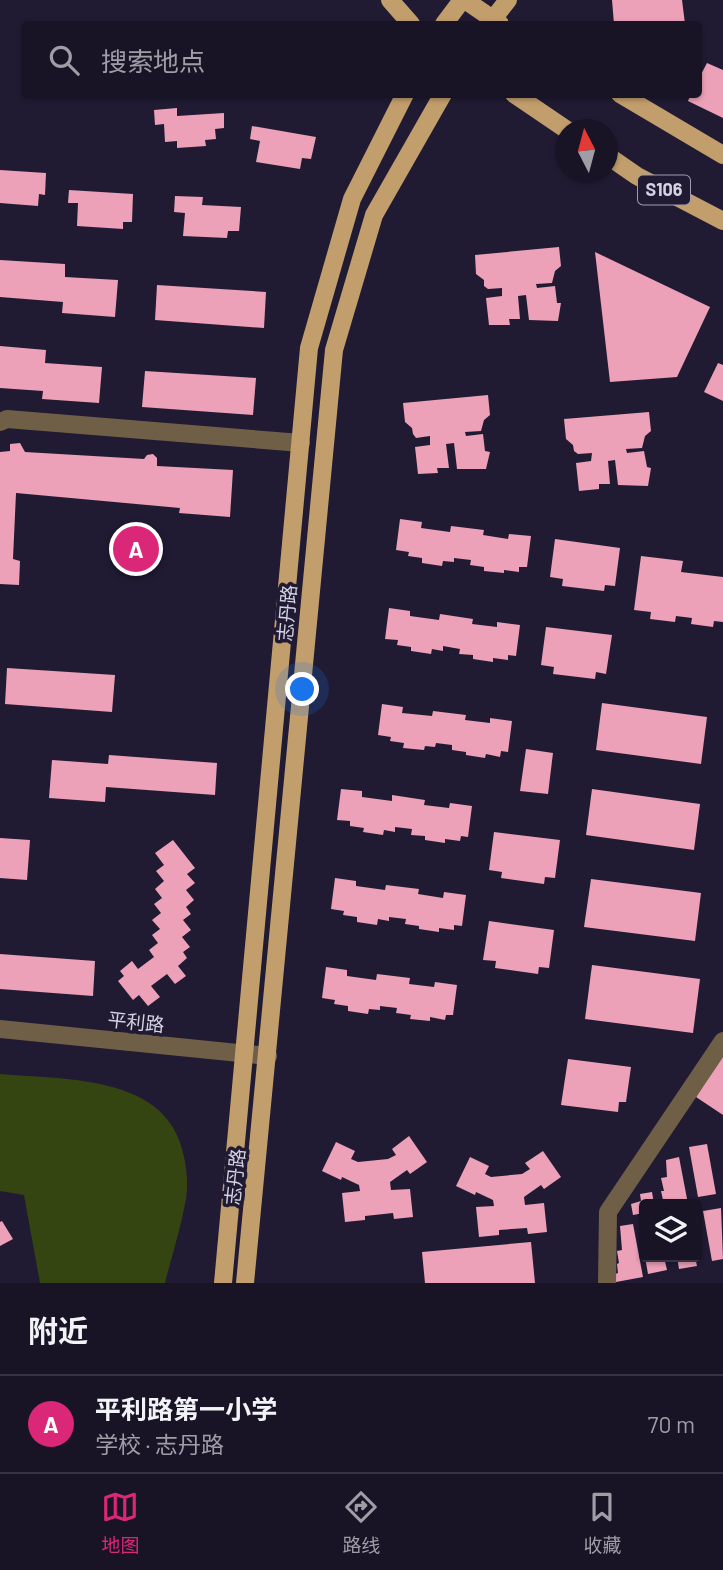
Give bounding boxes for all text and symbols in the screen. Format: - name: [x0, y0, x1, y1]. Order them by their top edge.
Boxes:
- search box: [21, 21, 702, 98]
- icon: search: [45, 41, 83, 79]
- text: 搜索地点: [101, 45, 205, 76]
- north arrow: [555, 119, 618, 182]
- road number: S106: [638, 176, 690, 204]
- pin: A: [113, 523, 159, 575]
- street label: 志丹路: [273, 584, 300, 642]
- your location: [285, 672, 319, 706]
- street label: 平利路: [106, 1007, 166, 1036]
- street label: 志丹路: [220, 1147, 249, 1207]
- map controls: [639, 1199, 702, 1262]
- button: layers: [639, 1199, 702, 1262]
- text: 附近: [28, 1312, 88, 1348]
- text: 平利路第一小学: [95, 1393, 277, 1424]
- text: A: [43, 1410, 59, 1438]
- text: 70 m: [648, 1410, 695, 1438]
- text: 学校 · 志丹路: [95, 1430, 224, 1458]
- tab: 地图: [101, 1488, 140, 1557]
- tab: 路线: [342, 1488, 381, 1557]
- tab: 收藏: [583, 1488, 622, 1557]

